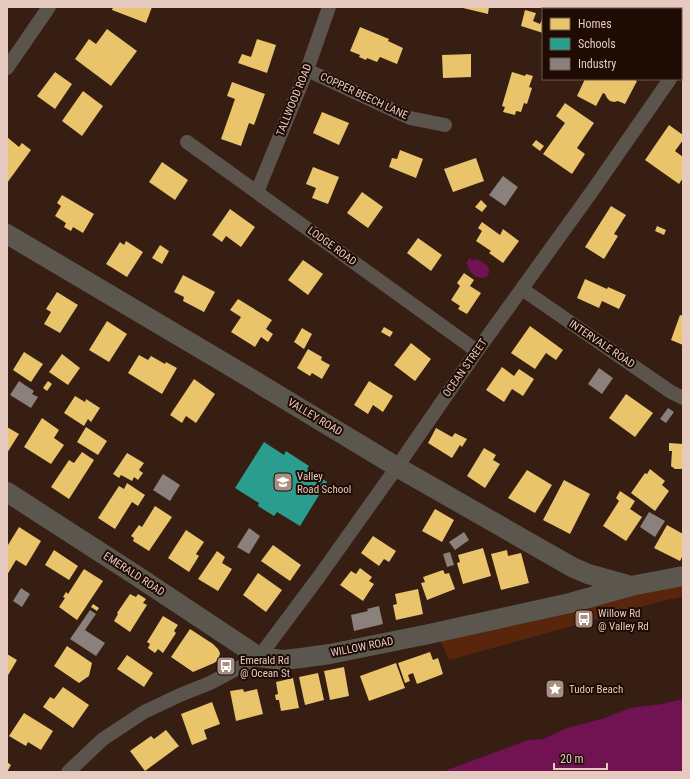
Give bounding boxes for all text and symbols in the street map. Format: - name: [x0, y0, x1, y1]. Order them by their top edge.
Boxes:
- legend: [542, 8, 682, 80]
- text: Homes: [578, 17, 612, 31]
- text: Schools: [578, 37, 616, 51]
- text: Industry: [578, 57, 616, 71]
- street label: TALLWOOD ROAD: [274, 62, 314, 138]
- street label: COPPER BEECH LANE: [318, 70, 410, 122]
- street label: LODGE ROAD: [305, 224, 359, 268]
- street label: INTERVALE ROAD: [567, 317, 637, 371]
- street label: OCEAN STREET: [440, 336, 490, 400]
- street label: VALLEY ROAD: [285, 396, 345, 438]
- place label: Valley Road School: [297, 470, 351, 496]
- school or university icon: Valley Road School: [272, 471, 294, 493]
- street label: EMERALD ROAD: [101, 549, 167, 599]
- place label: Willow Rd @ Valley Rd: [598, 607, 649, 633]
- bus stop icon: Willow Rd @ Valley Rd: [573, 608, 595, 630]
- street label: WILLOW ROAD: [329, 635, 395, 659]
- place label: Emerald Rd @ Ocean St: [240, 654, 290, 680]
- bus stop icon: Emerald Rd @ Ocean St: [215, 655, 237, 677]
- place icon: Tudor Beach: [544, 678, 566, 700]
- place label: Tudor Beach: [569, 683, 623, 696]
- scale bar: [554, 745, 607, 771]
- text: 20 m: [560, 752, 584, 766]

